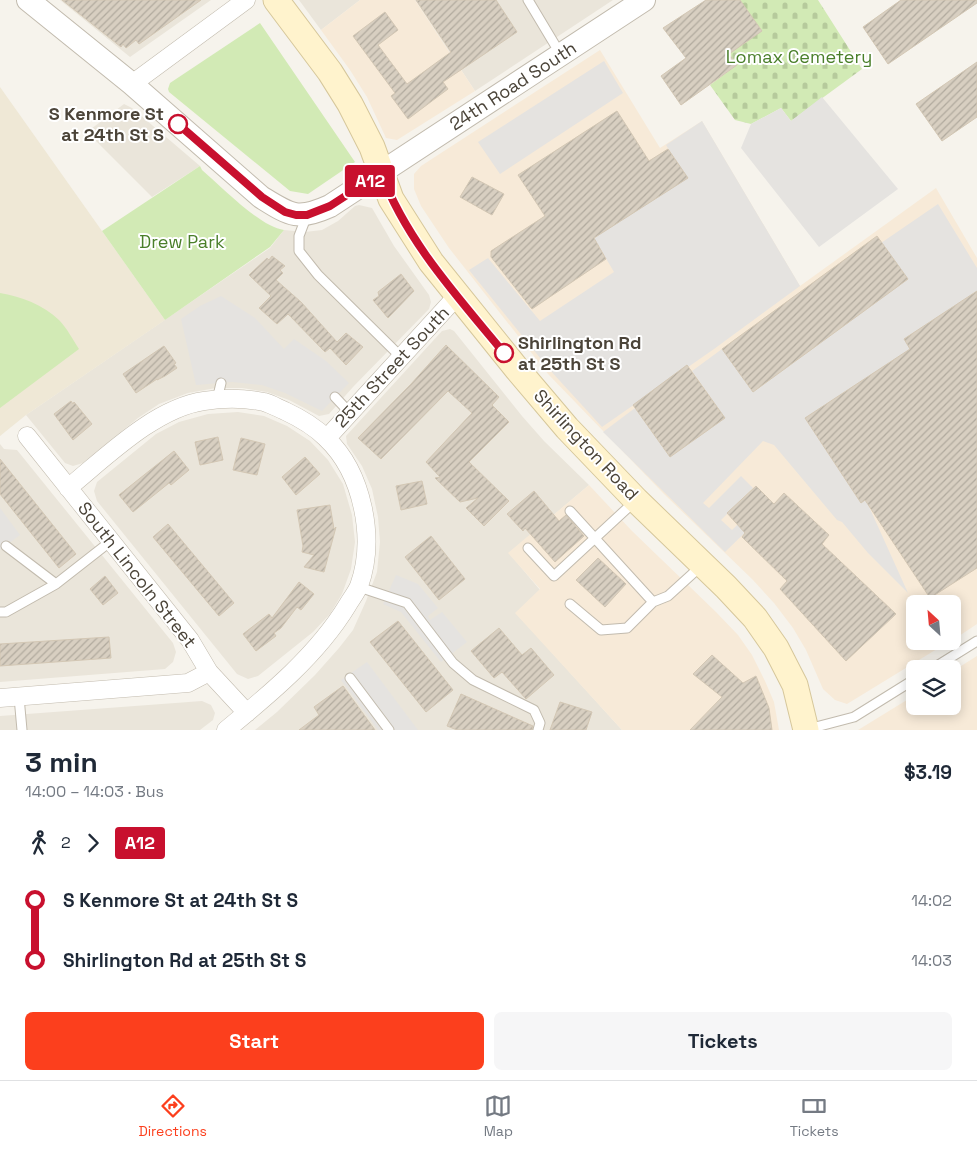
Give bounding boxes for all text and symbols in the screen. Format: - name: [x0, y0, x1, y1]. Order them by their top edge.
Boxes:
- street label: 24th Road South: [445, 36, 581, 135]
- park label: Lomax Cemetery: [726, 45, 872, 68]
- place label: S Kenmore St at 24th St S: [49, 102, 164, 146]
- marker: S Kenmore St at 24th St S: [168, 114, 188, 134]
- line badge: A12: [341, 165, 399, 197]
- text: A12: [355, 169, 385, 192]
- park label: Drew Park: [139, 230, 225, 253]
- street label: 25th Street South: [329, 301, 454, 432]
- place label: Shirlington Rd at 25th St S: [518, 331, 641, 375]
- marker: Shirlington Rd at 25th St S: [494, 343, 514, 363]
- street label: Shirlington Road: [529, 384, 644, 505]
- street label: South Lincoln Street: [73, 497, 202, 652]
- north arrow: [906, 595, 961, 650]
- map controls: [906, 595, 961, 715]
- button: layers: [906, 660, 961, 715]
- text: 3 min: [25, 744, 98, 780]
- text: $3.19: [904, 760, 952, 785]
- text: 14:00 – 14:03 · Bus: [25, 781, 164, 802]
- icon: walk: [25, 829, 53, 857]
- icon: forward: [79, 829, 107, 857]
- text: A12: [125, 831, 155, 854]
- text: 2: [61, 832, 71, 853]
- text: S Kenmore St at 24th St S: [63, 888, 298, 913]
- text: 14:02: [911, 890, 952, 911]
- text: Shirlington Rd at 25th St S: [63, 948, 306, 973]
- text: 14:03: [911, 950, 952, 971]
- button: Start: [25, 1012, 484, 1070]
- button: Tickets: [494, 1012, 952, 1070]
- tab: Directions: [138, 1092, 207, 1140]
- tab: Map: [484, 1092, 513, 1140]
- tab: Tickets: [790, 1092, 839, 1140]

